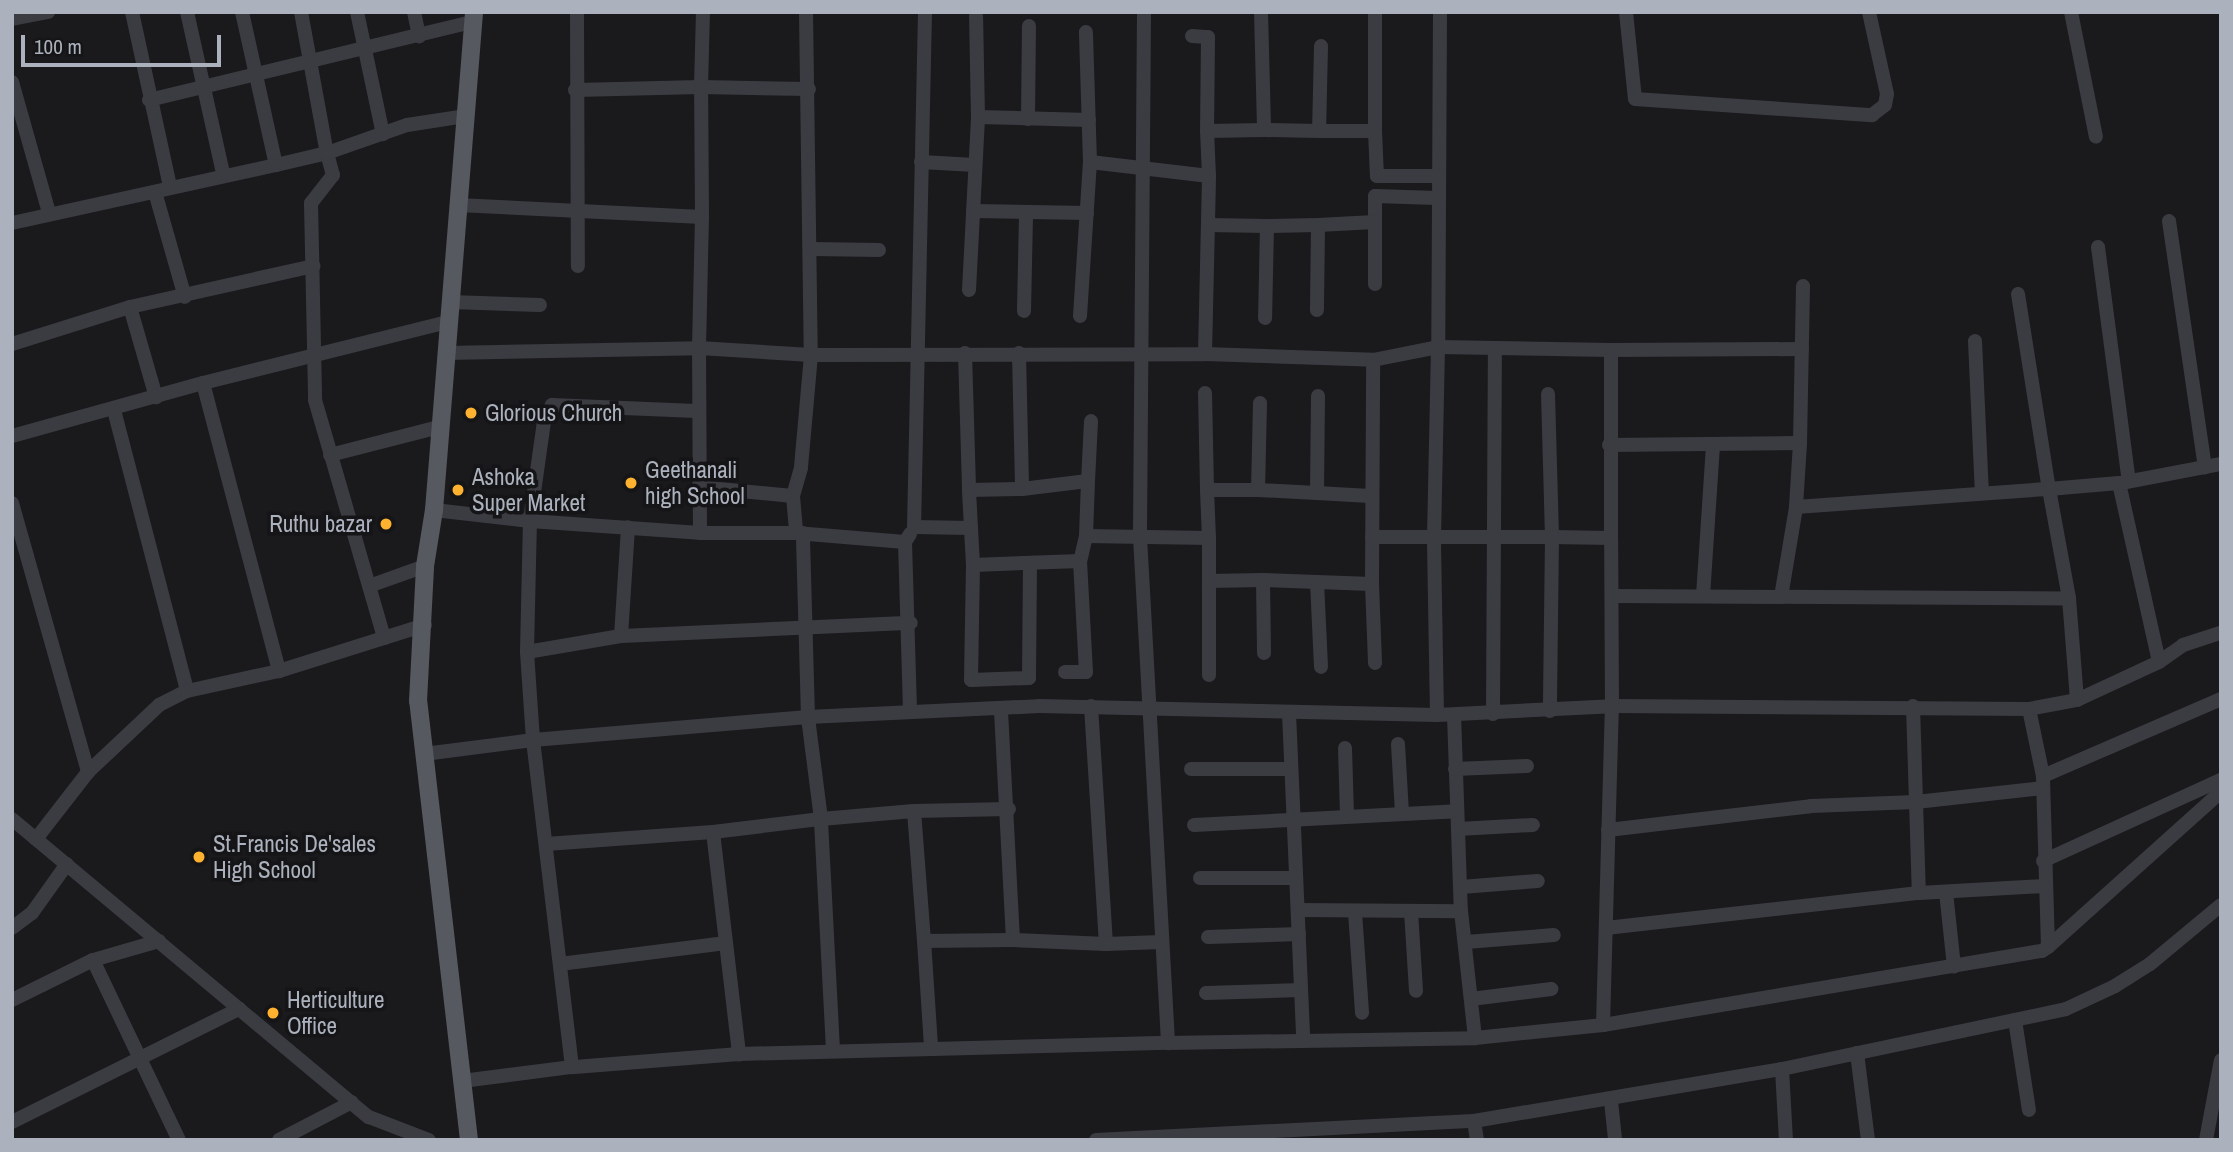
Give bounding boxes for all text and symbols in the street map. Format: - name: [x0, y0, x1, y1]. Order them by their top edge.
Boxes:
- scale bar: [24, 21, 224, 65]
- text: 100 m: [34, 32, 82, 61]
- place label: Glorious Church: [485, 399, 622, 427]
- marker: Glorious Church: [463, 405, 479, 421]
- place label: Geethanali high School: [645, 456, 745, 510]
- place label: Ashoka Super Market: [472, 463, 585, 517]
- marker: Geethanali high School: [623, 475, 639, 491]
- marker: Ashoka Super Market: [450, 482, 466, 498]
- place label: Ruthu bazar: [269, 510, 372, 538]
- marker: Ruthu bazar: [378, 516, 394, 532]
- place label: St.Francis De'sales High School: [213, 830, 376, 884]
- marker: St.Francis De'sales High School: [191, 849, 207, 865]
- place label: Herticulture Office: [287, 986, 384, 1040]
- marker: Herticulture Office: [265, 1005, 281, 1021]

